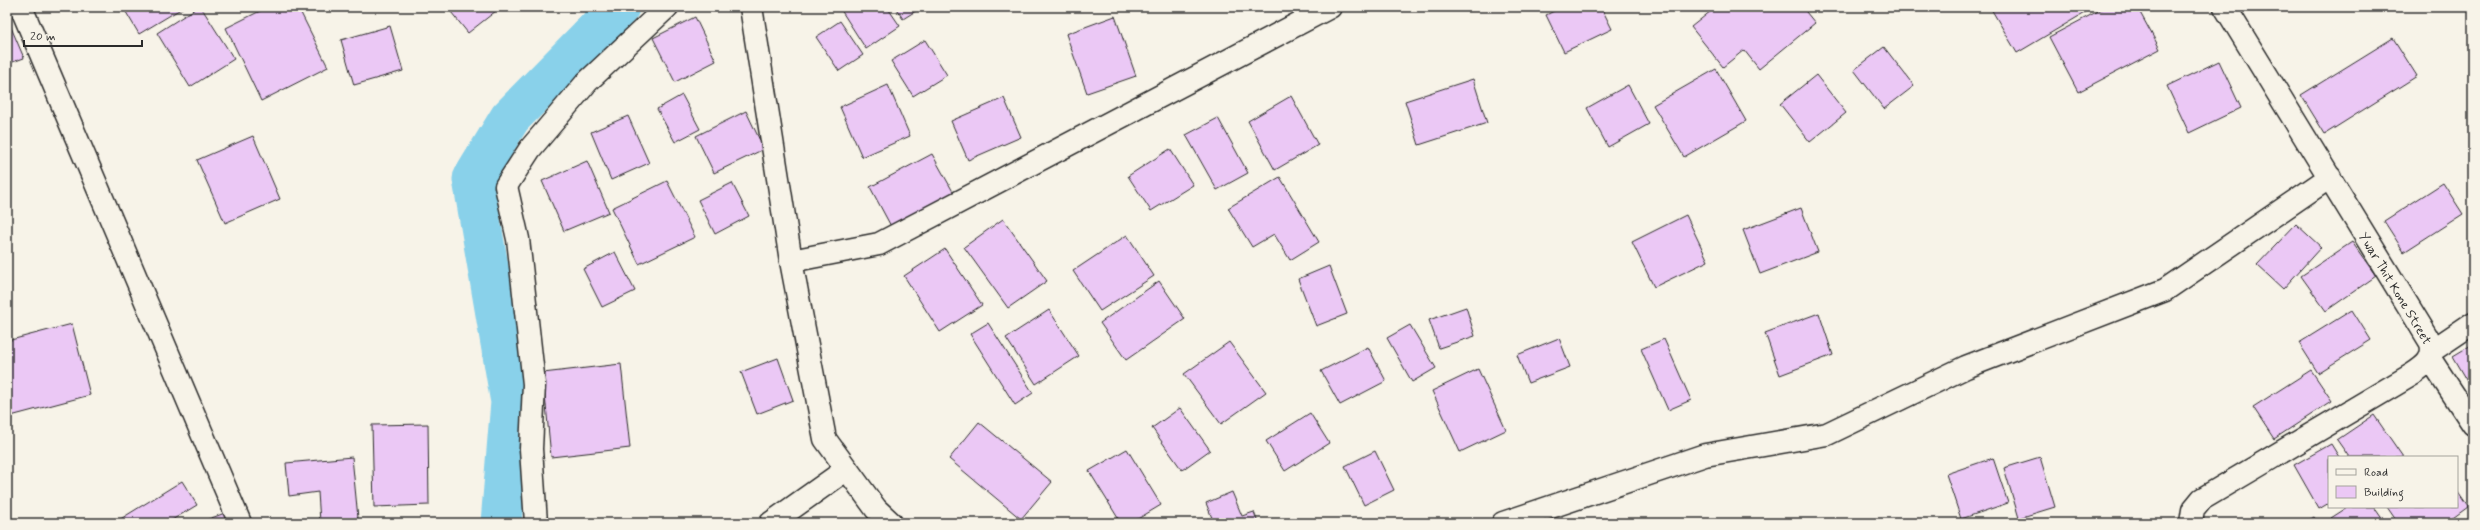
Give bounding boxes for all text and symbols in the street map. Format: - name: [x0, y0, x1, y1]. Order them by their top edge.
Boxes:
- scale bar: [24, 22, 142, 48]
- text: 20 m: [30, 29, 56, 45]
- street label: Ywar Thit Kone Street: [2354, 229, 2435, 348]
- legend: [2328, 456, 2458, 508]
- text: Road: [2364, 465, 2388, 481]
- text: Building: [2364, 485, 2404, 502]

